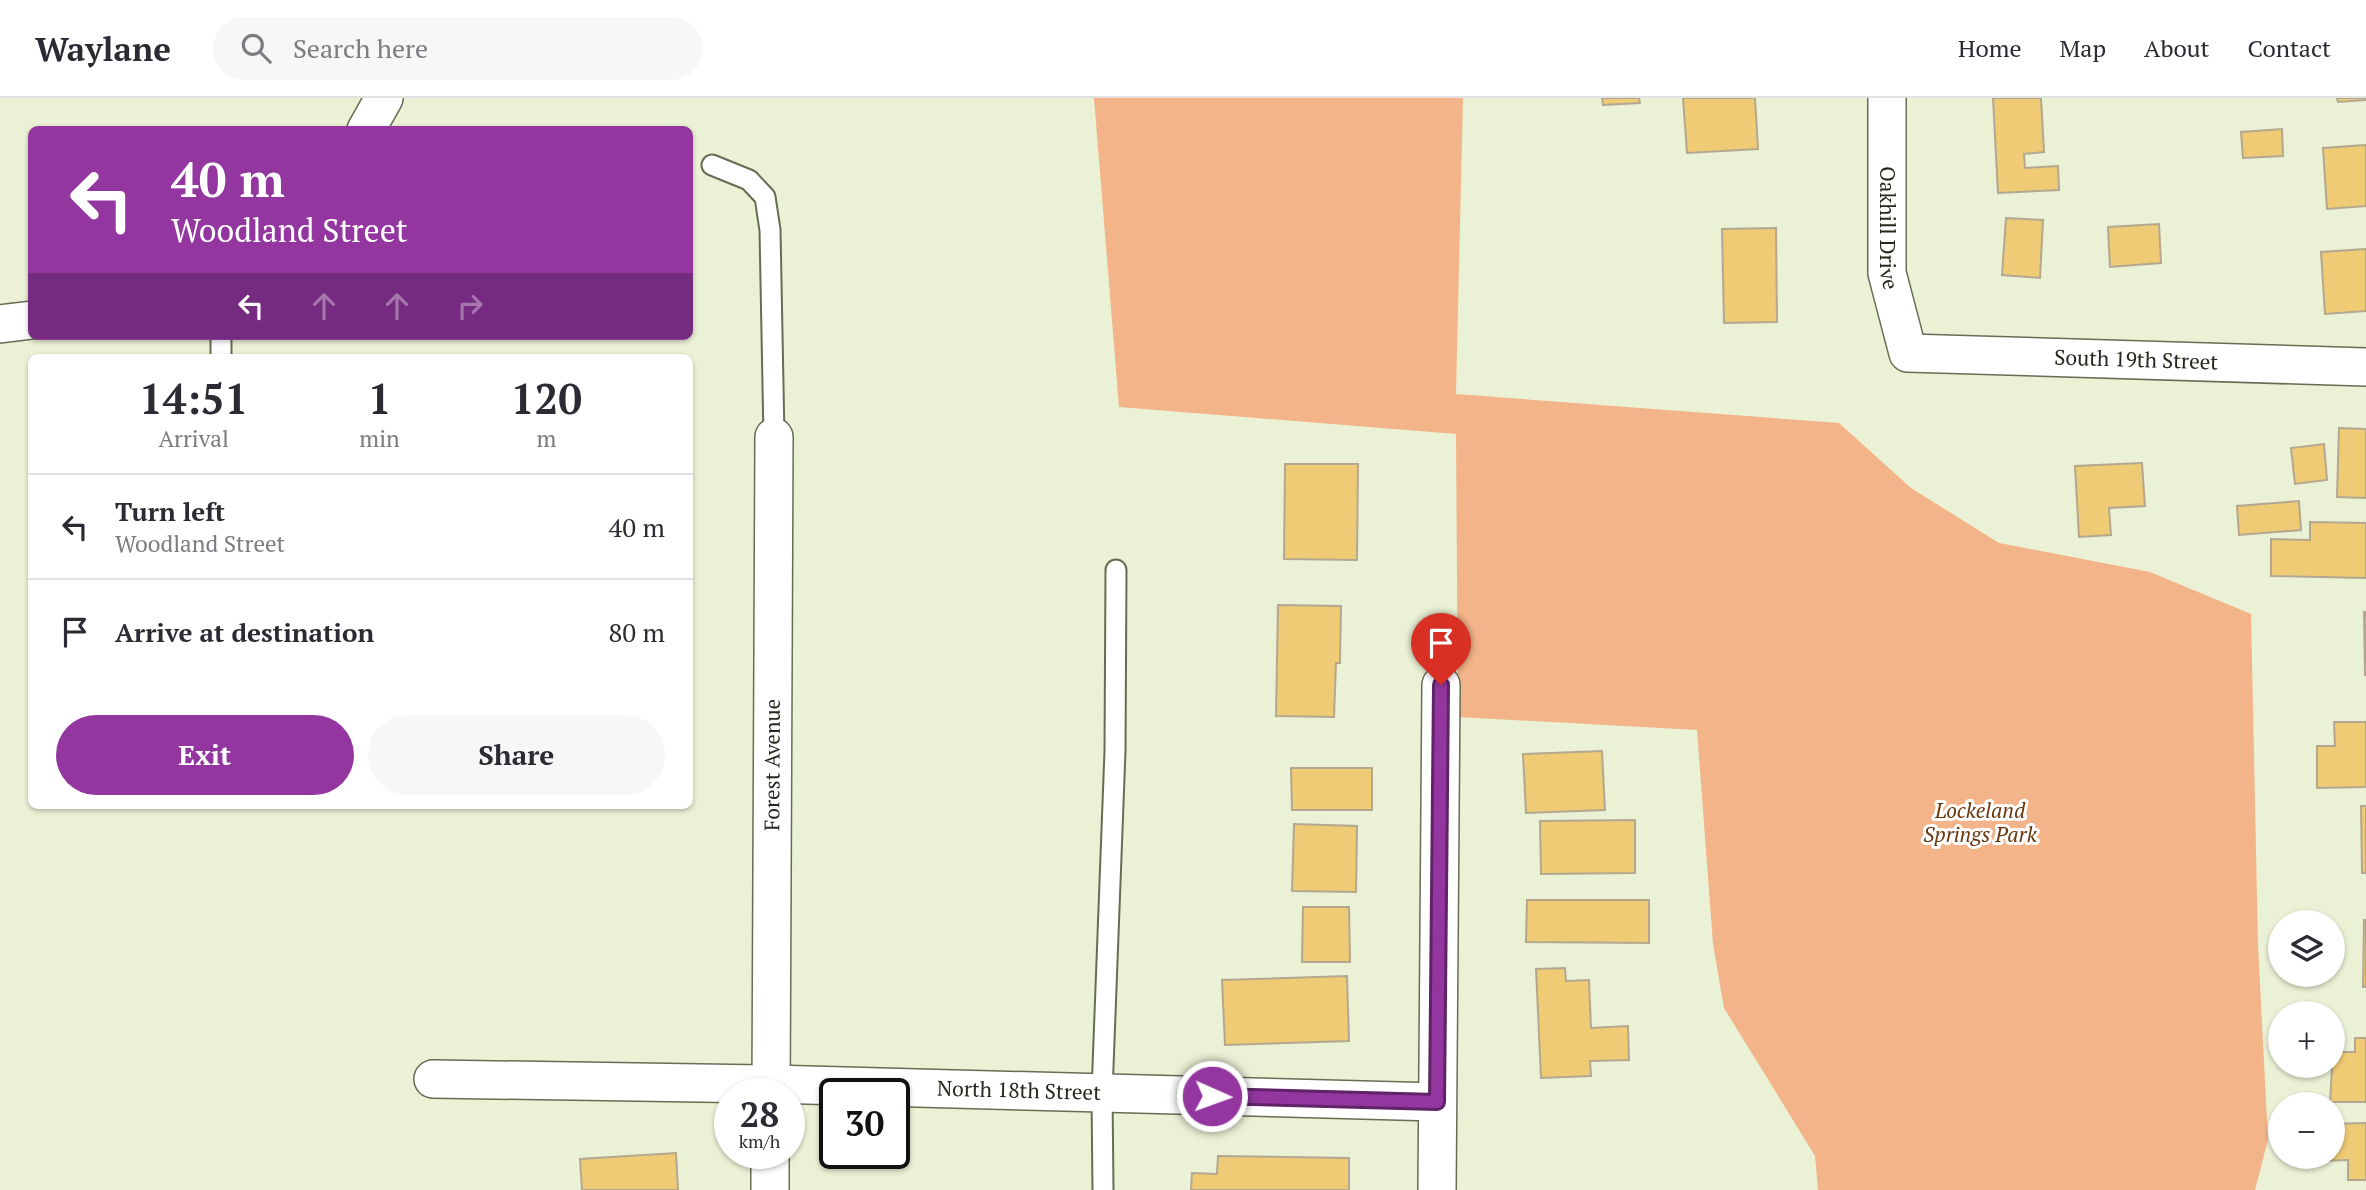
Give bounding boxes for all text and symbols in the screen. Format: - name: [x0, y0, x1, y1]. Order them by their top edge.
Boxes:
- search box: [213, 17, 703, 80]
- text: Waylane: [35, 27, 171, 70]
- icon: search: [237, 29, 275, 67]
- text: Search here: [293, 31, 428, 65]
- text: Home: [1958, 32, 2022, 64]
- text: Map: [2060, 32, 2106, 64]
- text: About: [2144, 32, 2210, 64]
- text: Contact: [2248, 32, 2331, 64]
- text: 40 m: [171, 146, 285, 211]
- icon: left: [56, 154, 147, 245]
- street label: Oakhill Drive: [1873, 166, 1906, 293]
- text: Woodland Street: [171, 209, 408, 251]
- icon: left: [232, 287, 270, 325]
- icon: ahead: [305, 287, 343, 325]
- icon: ahead: [378, 287, 416, 325]
- icon: right: [451, 287, 489, 325]
- street label: South 19th Street: [2054, 342, 2219, 375]
- text: 14:51: [139, 370, 248, 426]
- text: 1: [368, 370, 391, 426]
- text: 120: [511, 370, 582, 426]
- text: Arrival: [158, 423, 229, 454]
- text: min: [359, 423, 400, 454]
- text: m: [536, 423, 556, 454]
- text: Turn left: [115, 494, 225, 528]
- icon: left: [56, 508, 94, 546]
- text: 40 m: [609, 510, 665, 544]
- text: Woodland Street: [115, 528, 285, 559]
- icon: arrive: [56, 613, 94, 651]
- pin: [1411, 613, 1471, 685]
- text: Arrive at destination: [115, 615, 374, 649]
- text: 80 m: [609, 615, 665, 649]
- icon: arrive: [1422, 624, 1460, 662]
- street label: Forest Avenue: [757, 699, 786, 831]
- button: Exit: [56, 715, 354, 795]
- button: Share: [368, 715, 665, 795]
- park label: Lockeland Springs Park: [1923, 796, 2038, 848]
- map controls: [2268, 910, 2345, 1169]
- button: layers: [2268, 910, 2345, 987]
- button: +: [2268, 1001, 2345, 1078]
- position arrow: [1175, 1059, 1249, 1133]
- street label: North 18th Street: [937, 1073, 1101, 1106]
- speed limit sign: 30: [819, 1078, 910, 1169]
- text: 28: [740, 1091, 779, 1137]
- button: −: [2268, 1092, 2345, 1169]
- text: km/h: [739, 1129, 780, 1153]

